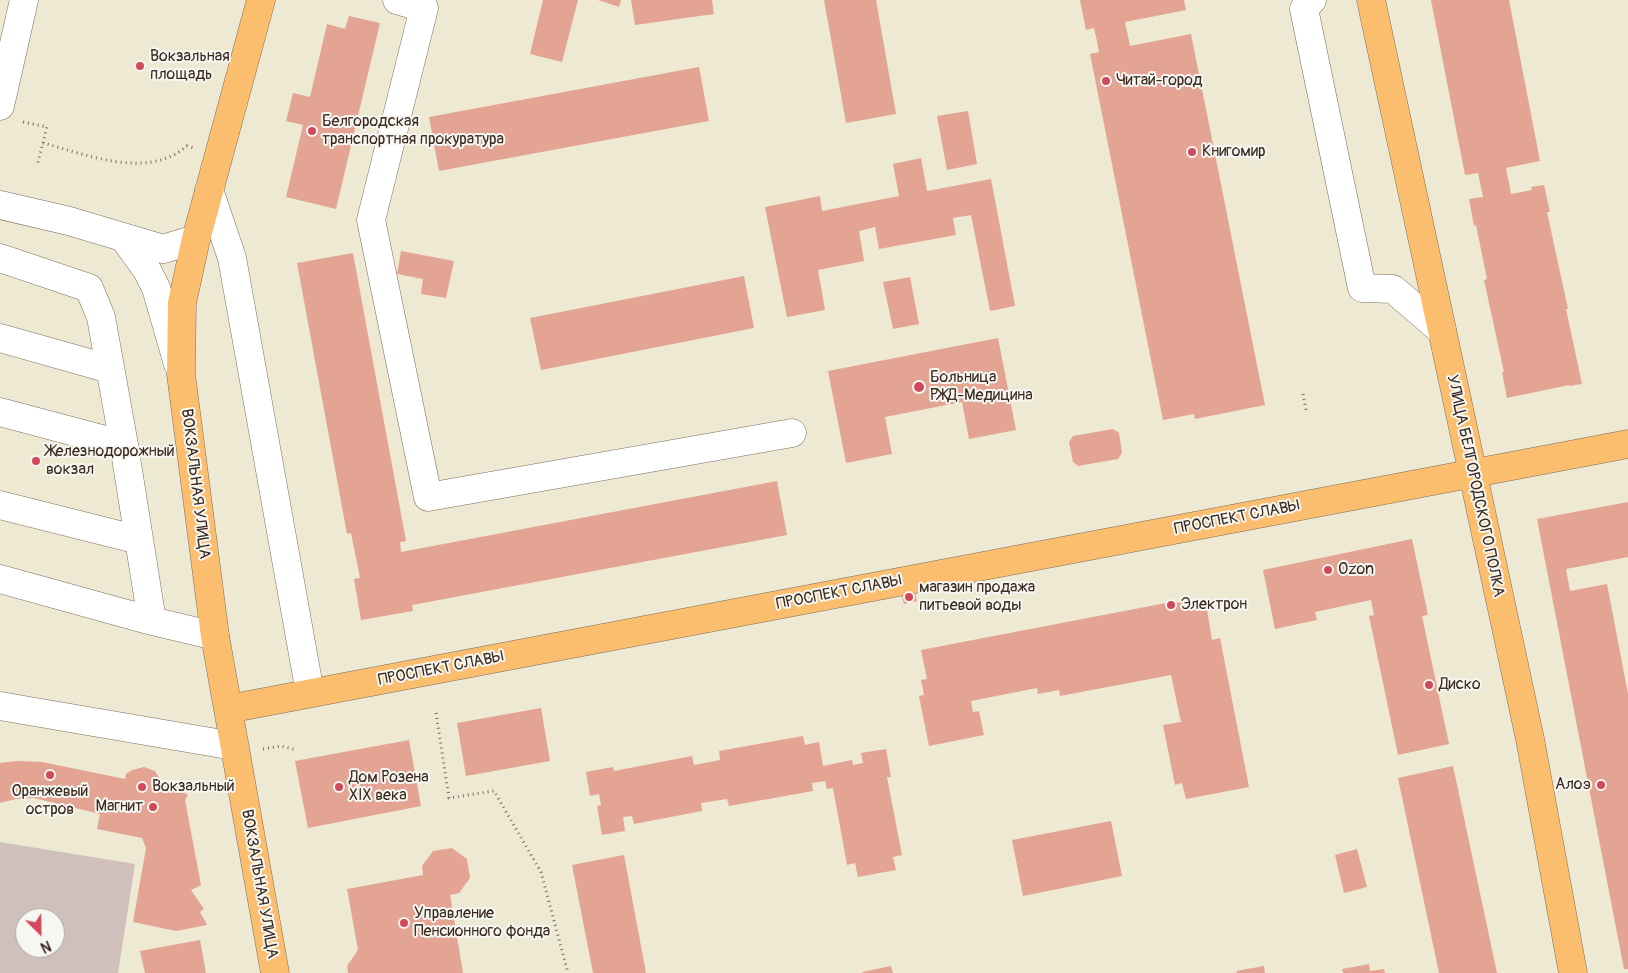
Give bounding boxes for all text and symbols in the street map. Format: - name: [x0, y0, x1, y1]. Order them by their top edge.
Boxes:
- place label: Вокзальная площадь: [150, 47, 230, 85]
- marker: Вокзальная площадь: [134, 60, 146, 72]
- place label: Читай-город: [1116, 71, 1202, 91]
- marker: Читай-город: [1100, 75, 1112, 87]
- place label: Белгородская транспортная прокуратура: [322, 112, 504, 150]
- marker: Белгородская транспортная прокуратура: [306, 125, 318, 137]
- place label: Книгомир: [1202, 142, 1266, 162]
- marker: Книгомир: [1186, 146, 1198, 158]
- place label: Больница РЖД-Медицина: [930, 368, 1033, 406]
- street label: УЛИЦА БЕЛГОРОДСКОГО ПОЛКА: [1442, 373, 1508, 599]
- marker: Больница РЖД-Медицина: [912, 380, 926, 394]
- street label: ВОКЗАЛЬНАЯ УЛИЦА: [176, 408, 214, 560]
- place label: Железнодорожный вокзал: [46, 442, 175, 480]
- marker: Железнодорожный вокзал: [30, 455, 42, 467]
- street label: ПРОСПЕКТ СЛАВЫ: [1173, 496, 1301, 540]
- place label: Ozon: [1338, 560, 1374, 580]
- marker: Ozon: [1322, 564, 1334, 576]
- street label: ПРОСПЕКТ СЛАВЫ: [775, 571, 903, 615]
- place label: магазин продажа питьевой воды: [919, 578, 1035, 616]
- marker: магазин продажа питьевой воды: [903, 591, 915, 603]
- place label: Электрон: [1181, 595, 1247, 615]
- marker: Электрон: [1165, 599, 1177, 611]
- street label: ПРОСПЕКТ СЛАВЫ: [377, 647, 505, 691]
- place label: Диско: [1439, 675, 1481, 695]
- marker: Диско: [1423, 679, 1435, 691]
- place label: Дом Розена XIX века: [349, 768, 429, 806]
- marker: Оранжевый остров: [44, 769, 56, 781]
- place label: Алоэ: [1555, 775, 1591, 795]
- place label: Вокзальный: [152, 777, 235, 797]
- marker: Алоэ: [1595, 779, 1607, 791]
- marker: Вокзальный: [136, 781, 148, 793]
- marker: Дом Розена XIX века: [333, 781, 345, 793]
- place label: Оранжевый остров: [11, 782, 89, 820]
- place label: Магнит: [95, 797, 143, 817]
- marker: Магнит: [147, 801, 159, 813]
- street label: ВОКЗАЛЬНАЯ УЛИЦА: [236, 808, 282, 960]
- place label: Управление Пенсионного фонда: [414, 904, 550, 942]
- north arrow: [15, 908, 65, 958]
- marker: Управление Пенсионного фонда: [398, 917, 410, 929]
- text: N: [38, 937, 53, 956]

